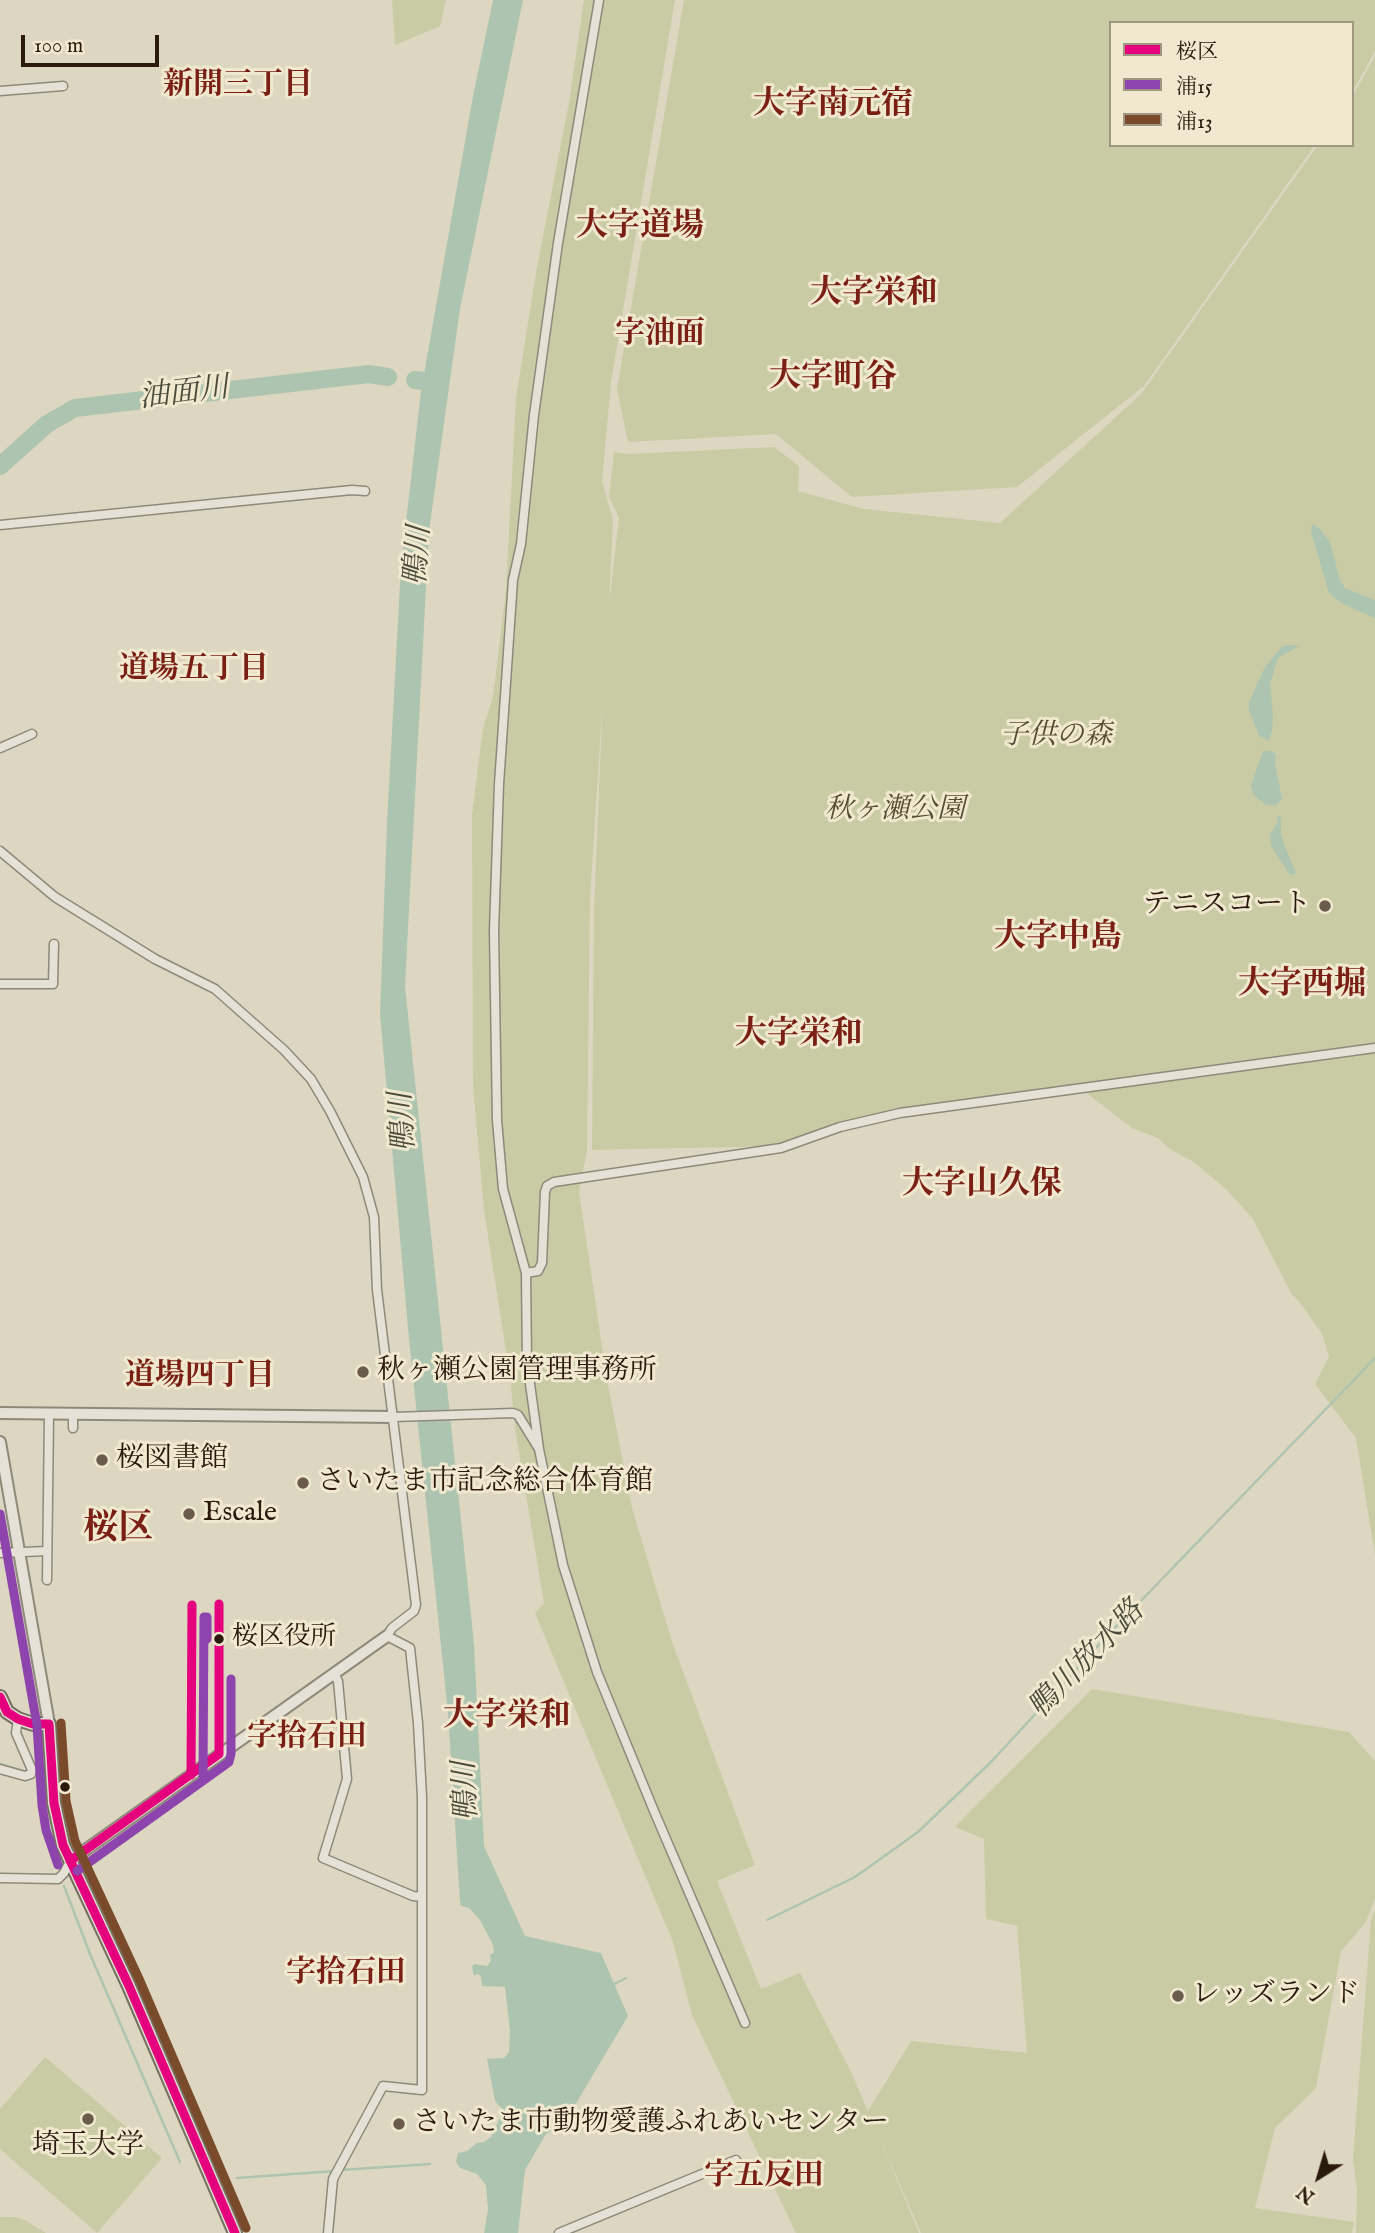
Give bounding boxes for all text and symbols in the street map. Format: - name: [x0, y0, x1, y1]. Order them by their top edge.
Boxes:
- scale bar: [24, 21, 163, 65]
- legend: [1109, 21, 1354, 147]
- text: 100 m: [34, 33, 83, 60]
- text: 桜区: [1176, 39, 1218, 66]
- district label: 新開三丁目: [163, 69, 313, 105]
- text: 浦15: [1176, 74, 1212, 101]
- district label: 大字南元宿: [753, 87, 913, 125]
- text: 浦13: [1176, 109, 1213, 136]
- district label: 大字道場: [576, 209, 704, 247]
- district label: 大字栄和: [810, 276, 938, 314]
- district label: 字油面: [615, 318, 705, 354]
- district label: 大字町谷: [769, 360, 897, 398]
- water label: 油面川: [137, 372, 231, 418]
- water label: 鴨川: [400, 525, 440, 587]
- district label: 道場五丁目: [119, 653, 269, 689]
- park label: 子供の森: [1000, 720, 1112, 754]
- park label: 秋ヶ瀬公園: [825, 794, 965, 828]
- place label: テニスコート: [1143, 889, 1311, 923]
- marker: テニスコート: [1317, 898, 1333, 914]
- district label: 大字中島: [994, 920, 1122, 958]
- district label: 大字西堀: [1238, 967, 1366, 1005]
- district label: 大字栄和: [735, 1017, 863, 1055]
- water label: 鴨川: [385, 1091, 425, 1153]
- district label: 大字山久保: [902, 1167, 1062, 1205]
- place label: 秋ヶ瀬公園管理事務所: [377, 1355, 657, 1389]
- district label: 道場四丁目: [125, 1360, 275, 1396]
- marker: 秋ヶ瀬公園管理事務所: [355, 1364, 371, 1380]
- place label: 桜図書館: [116, 1443, 228, 1477]
- marker: 桜図書館: [94, 1452, 110, 1468]
- place label: さいたま市記念総合体育館: [317, 1466, 653, 1500]
- marker: さいたま市記念総合体育館: [295, 1475, 311, 1491]
- place label: Escale: [203, 1497, 277, 1531]
- marker: Escale: [181, 1506, 197, 1522]
- district label: 桜区: [83, 1510, 153, 1552]
- water label: 鴨川放水路: [1023, 1595, 1153, 1727]
- place label: 桜区役所: [232, 1623, 336, 1655]
- marker: 桜区役所: [212, 1632, 226, 1646]
- district label: 大字栄和: [443, 1699, 571, 1737]
- district label: 字拾石田: [247, 1721, 367, 1757]
- water label: 鴨川: [448, 1760, 488, 1822]
- unlabelled marker: [58, 1780, 72, 1794]
- district label: 字拾石田: [286, 1957, 406, 1993]
- place label: レッズランド: [1192, 1979, 1360, 2013]
- marker: レッズランド: [1170, 1988, 1186, 2004]
- place label: さいたま市動物愛護ふれあいセンター: [413, 2107, 889, 2141]
- marker: 埼玉大学: [80, 2111, 96, 2127]
- marker: さいたま市動物愛護ふれあいセンター: [391, 2116, 407, 2132]
- place label: 埼玉大学: [32, 2130, 144, 2164]
- north arrow: [1284, 2142, 1354, 2212]
- district label: 字五反田: [704, 2160, 824, 2196]
- text: N: [1293, 2179, 1320, 2208]

